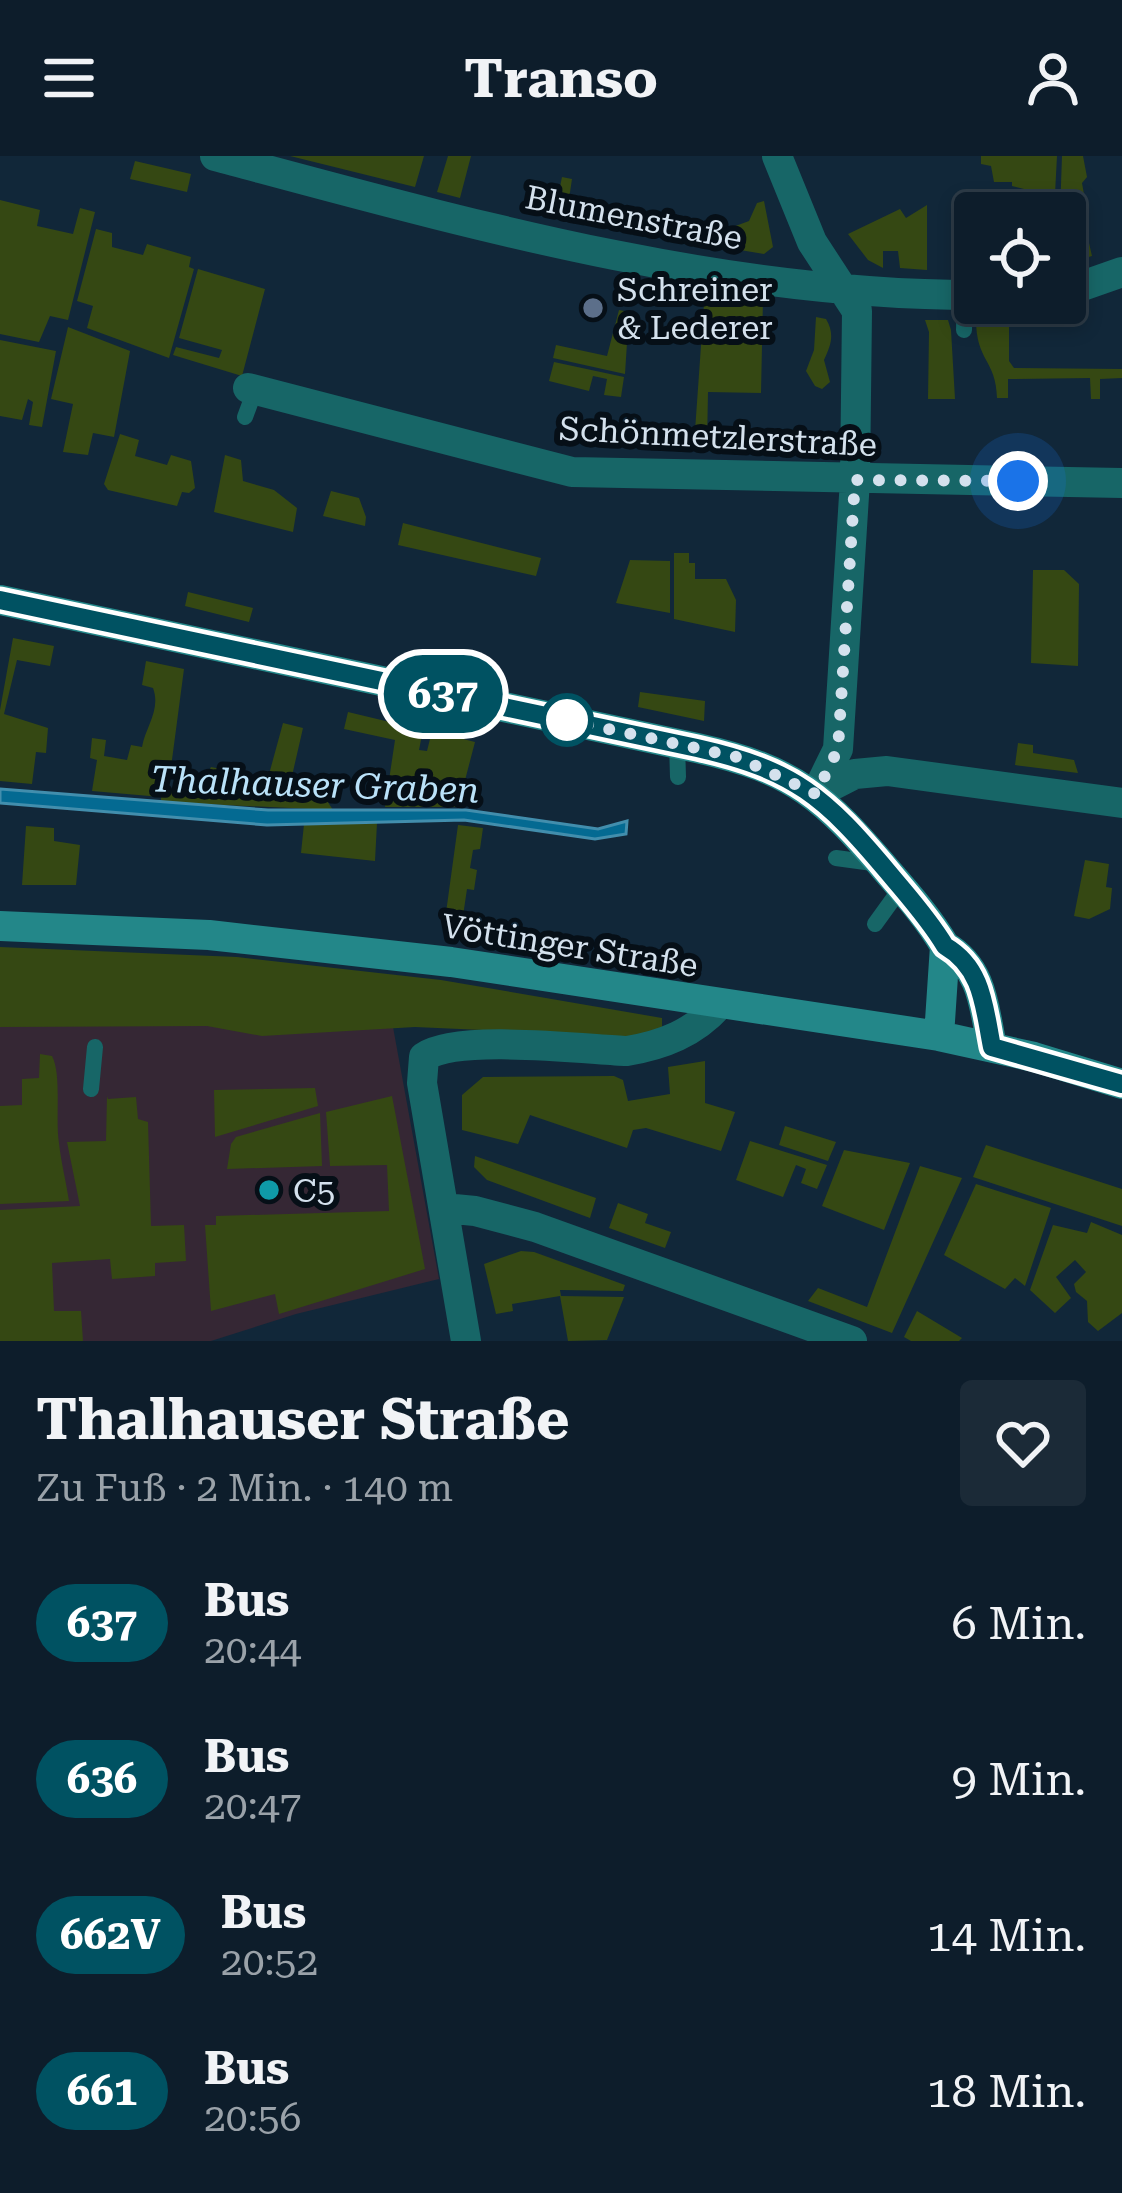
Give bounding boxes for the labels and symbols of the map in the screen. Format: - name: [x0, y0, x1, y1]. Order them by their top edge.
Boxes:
- street label: Blumenstraße: [522, 177, 746, 258]
- place label: Schreiner & Lederer: [617, 270, 773, 347]
- marker: Schreiner & Lederer: [580, 295, 606, 321]
- street label: Schönmetzlerstraße: [558, 409, 878, 464]
- your location: [988, 451, 1048, 511]
- line badge: 637: [374, 655, 512, 733]
- unlabelled marker: [542, 695, 592, 745]
- water label: Thalhauser Graben: [150, 758, 480, 812]
- street label: Vöttinger Straße: [439, 906, 701, 985]
- place label: C5: [293, 1171, 335, 1210]
- marker: C5: [256, 1177, 282, 1203]

